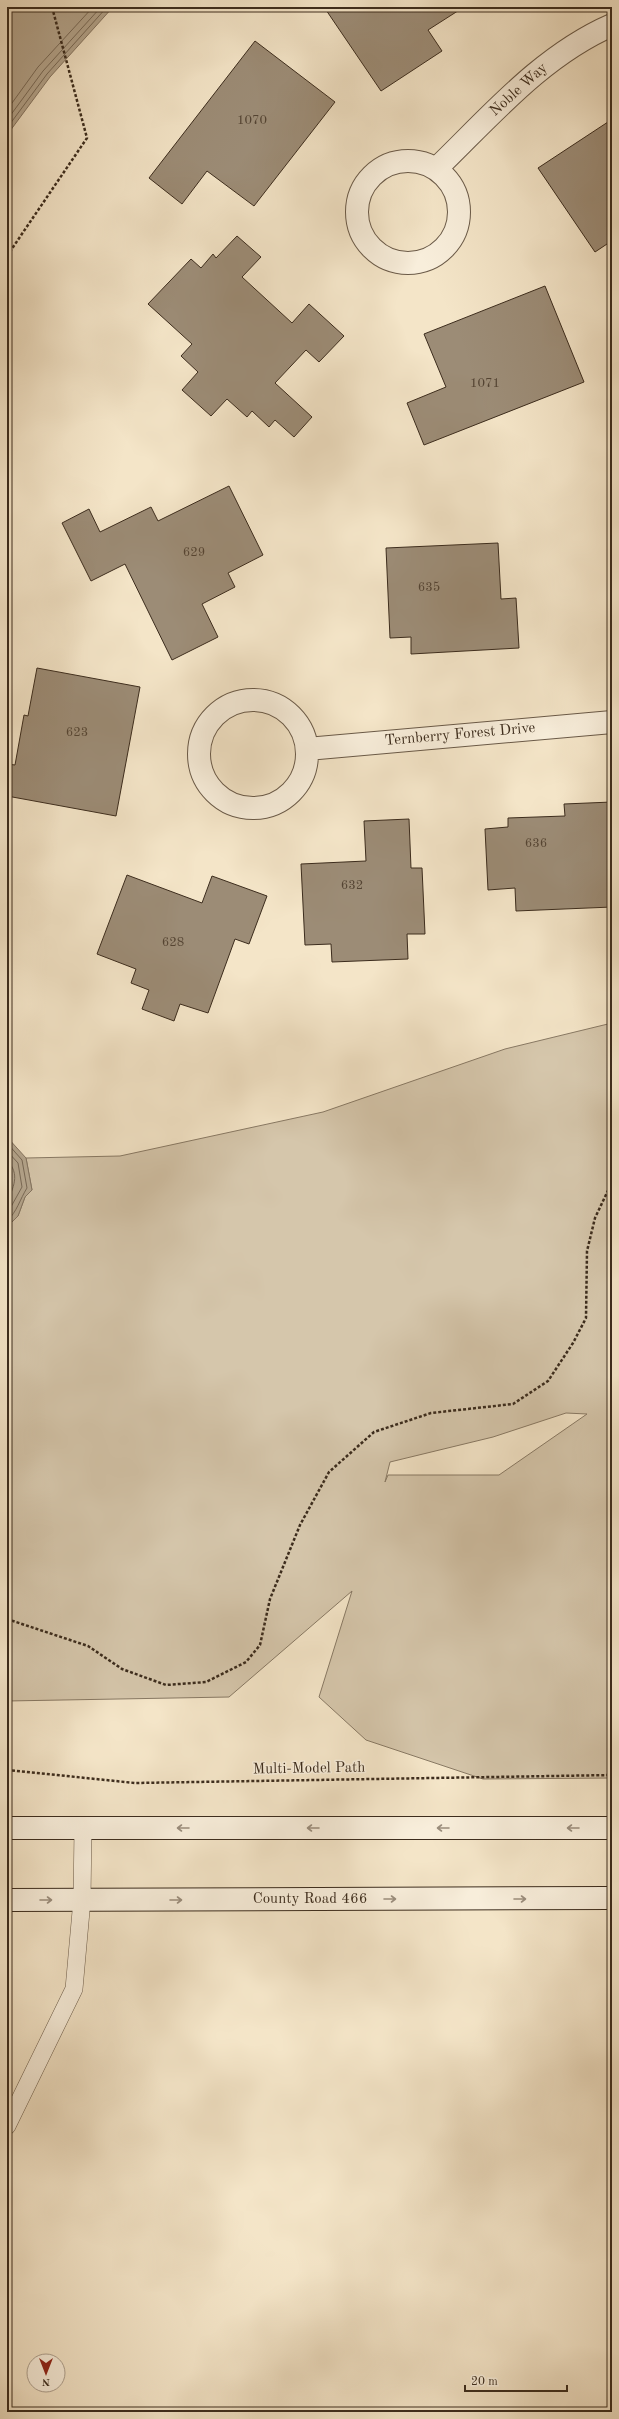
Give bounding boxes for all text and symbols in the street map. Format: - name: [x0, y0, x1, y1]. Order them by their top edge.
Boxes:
- street label: Noble Way: [487, 60, 551, 120]
- house number: 1070: [237, 114, 267, 127]
- house number: 1071: [470, 377, 500, 390]
- house number: 629: [183, 546, 205, 559]
- house number: 635: [418, 581, 440, 594]
- street label: Ternberry Forest Drive: [384, 721, 536, 749]
- house number: 623: [66, 726, 88, 739]
- house number: 636: [525, 837, 547, 850]
- house number: 632: [341, 879, 363, 892]
- house number: 628: [162, 936, 184, 949]
- street label: Multi-Model Path: [252, 1761, 366, 1777]
- one-way arrow: [177, 1824, 190, 1832]
- one-way arrow: [307, 1824, 320, 1832]
- one-way arrow: [437, 1824, 450, 1832]
- one-way arrow: [567, 1824, 580, 1832]
- street label: County Road 466: [253, 1892, 367, 1907]
- one-way arrow: [383, 1895, 396, 1903]
- one-way arrow: [513, 1895, 526, 1903]
- one-way arrow: [39, 1896, 52, 1904]
- one-way arrow: [169, 1896, 182, 1904]
- north arrow: [26, 2353, 66, 2393]
- scale bar: [465, 2367, 567, 2393]
- text: N: [41, 2376, 50, 2387]
- text: 20 m: [471, 2376, 498, 2388]

